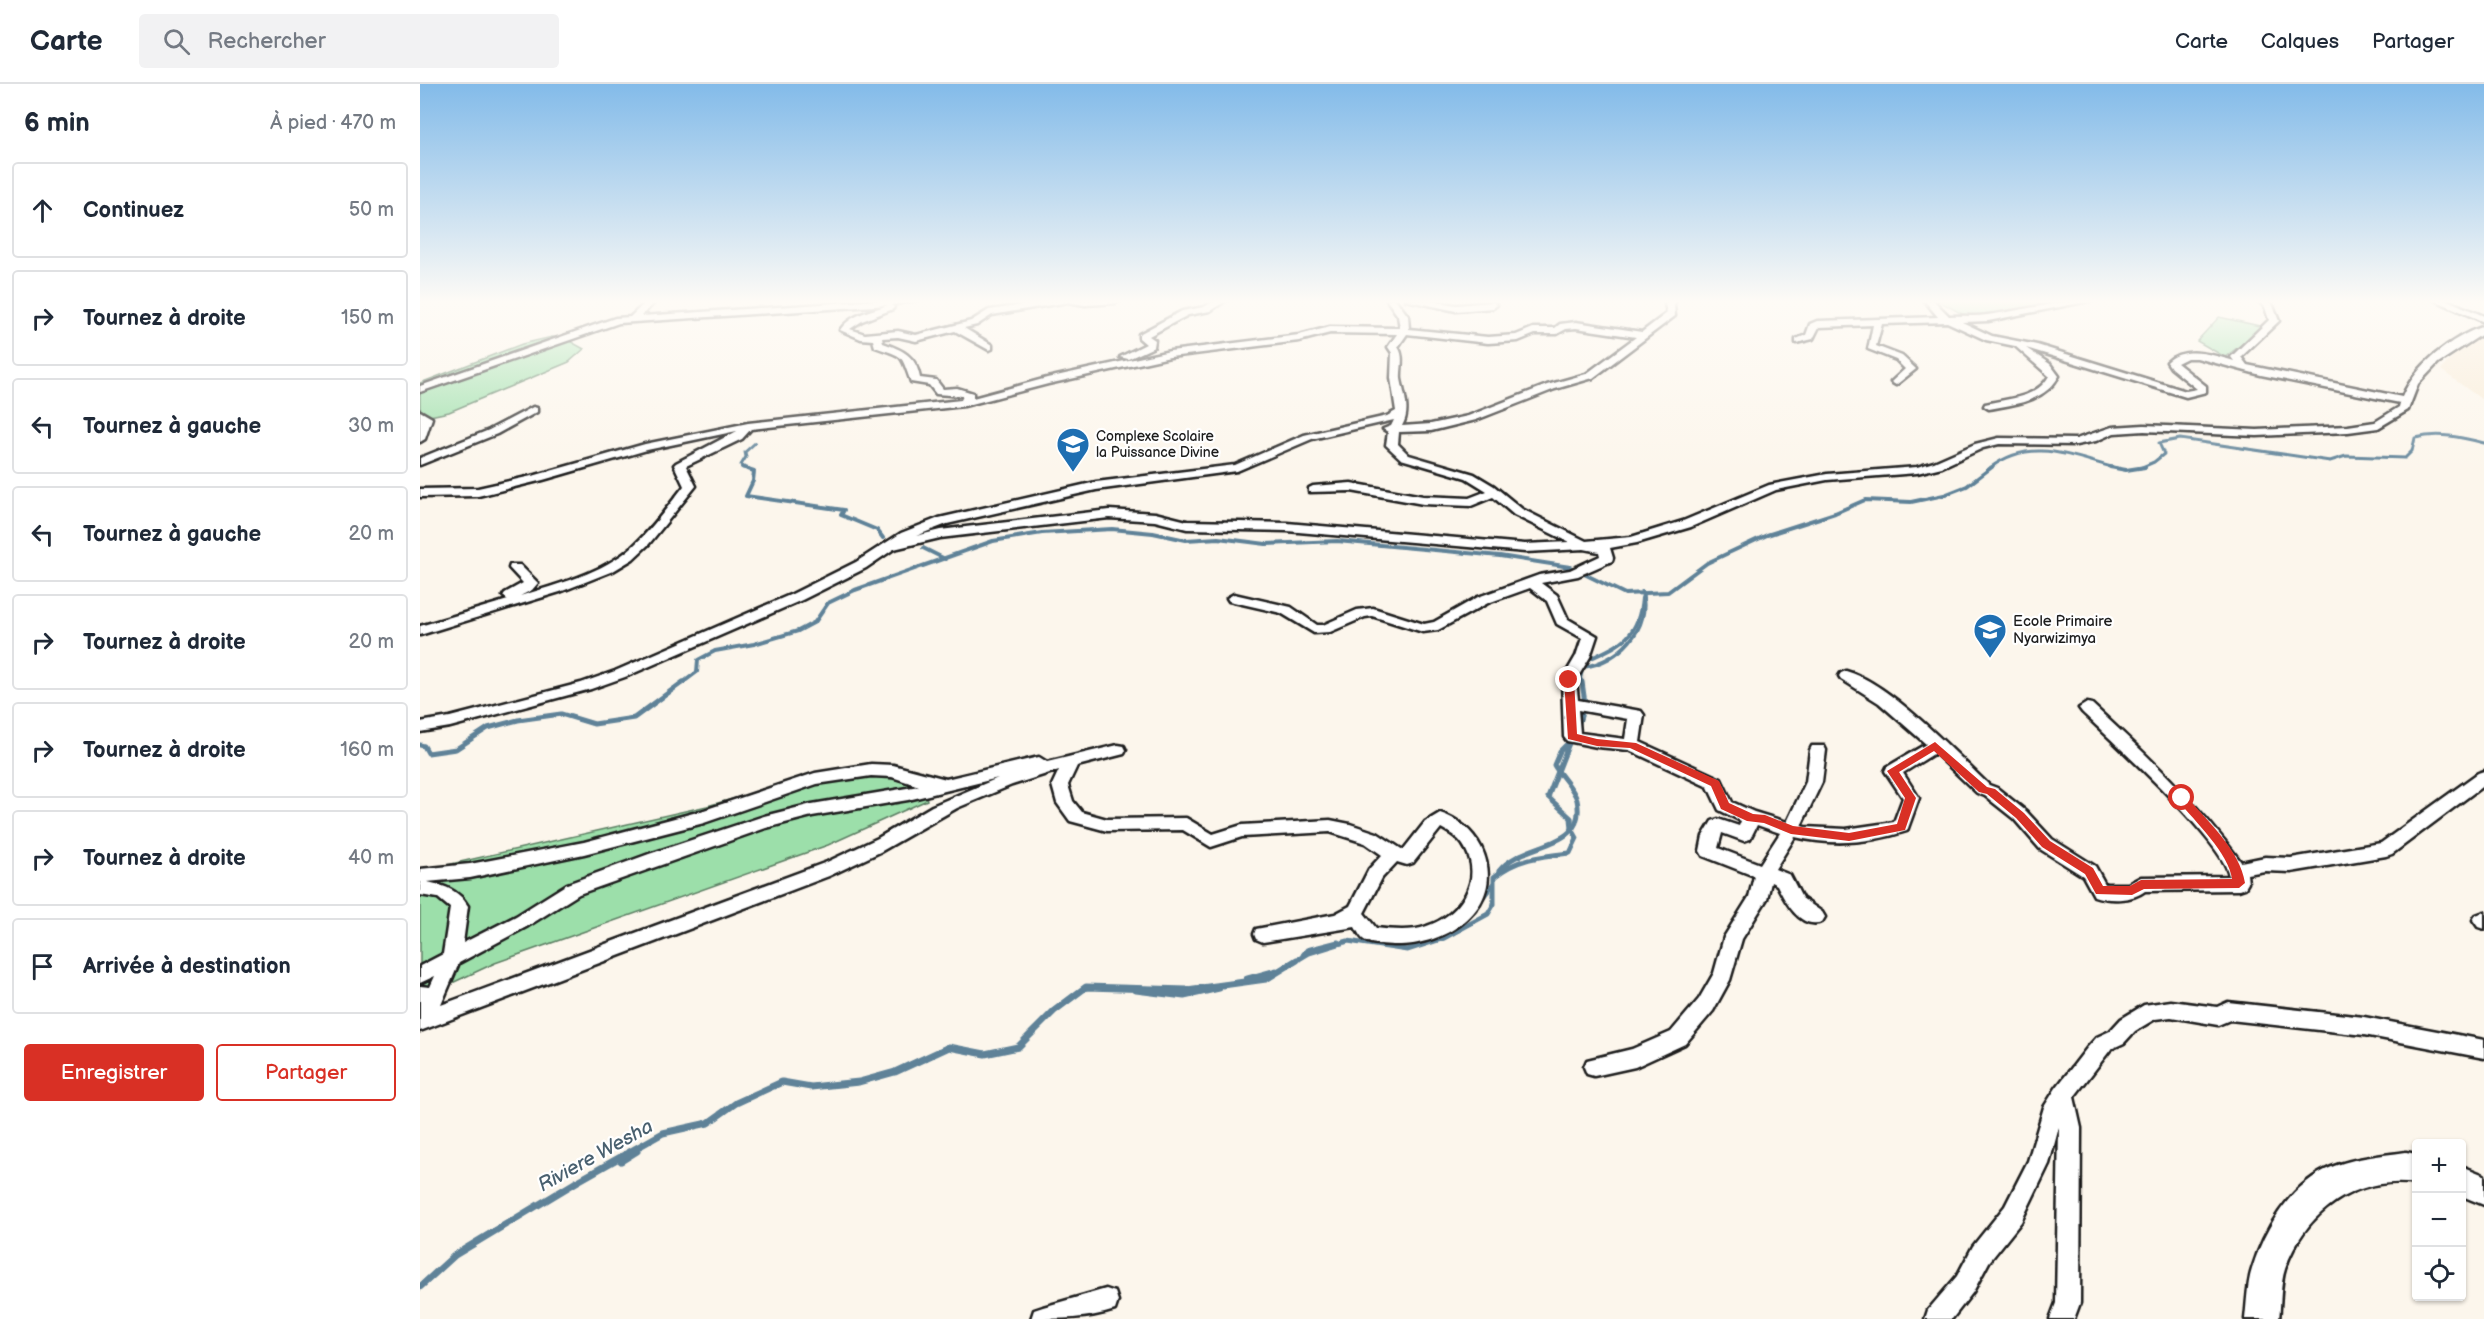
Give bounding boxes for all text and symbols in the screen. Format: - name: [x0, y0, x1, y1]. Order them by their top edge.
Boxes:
- search box: [139, 14, 559, 68]
- text: Carte: [30, 25, 103, 58]
- icon: search: [160, 25, 193, 58]
- text: Rechercher: [208, 28, 326, 55]
- text: Carte: [2175, 29, 2228, 54]
- text: Calques: [2261, 29, 2339, 54]
- text: Partager: [2372, 29, 2454, 54]
- text: 6 min: [24, 108, 90, 139]
- text: À pied · 470 m: [270, 111, 396, 135]
- icon: ahead: [26, 194, 59, 227]
- text: Continuez: [83, 197, 184, 224]
- text: 50 m: [349, 198, 394, 222]
- icon: right: [26, 302, 59, 335]
- text: Tournez à droite: [83, 305, 246, 332]
- text: 150 m: [341, 306, 394, 330]
- icon: left: [26, 410, 59, 443]
- text: Tournez à gauche: [83, 413, 261, 440]
- text: 30 m: [348, 414, 394, 438]
- school or university icon: Complexe Scolaire la Puissance Divine: [1055, 426, 1091, 473]
- place label: Complexe Scolaire la Puissance Divine: [1096, 428, 1219, 461]
- icon: left: [26, 518, 59, 551]
- text: Tournez à gauche: [83, 521, 261, 548]
- text: 20 m: [349, 522, 394, 546]
- school or university icon: Ecole Primaire Nyarwizimya: [1972, 612, 2008, 659]
- place label: Ecole Primaire Nyarwizimya: [2013, 612, 2112, 648]
- icon: right: [26, 626, 59, 659]
- text: Tournez à droite: [83, 629, 246, 656]
- text: 20 m: [349, 630, 394, 654]
- route end: [1555, 666, 1581, 692]
- icon: right: [26, 734, 59, 767]
- text: Tournez à droite: [83, 737, 246, 764]
- text: 160 m: [340, 738, 394, 762]
- route start: [2168, 784, 2194, 810]
- icon: right: [26, 842, 59, 875]
- text: Tournez à droite: [83, 845, 246, 872]
- text: 40 m: [348, 846, 394, 870]
- icon: arrive: [26, 950, 59, 983]
- text: Arrivée à destination: [83, 953, 291, 980]
- button: Enregistrer: [24, 1044, 204, 1101]
- button: Partager: [216, 1044, 396, 1101]
- water label: Riviere Wesha: [534, 1114, 657, 1197]
- map controls: [2412, 1139, 2466, 1301]
- button: +: [2412, 1139, 2466, 1193]
- button: −: [2412, 1193, 2466, 1247]
- button: locate: [2412, 1247, 2466, 1301]

